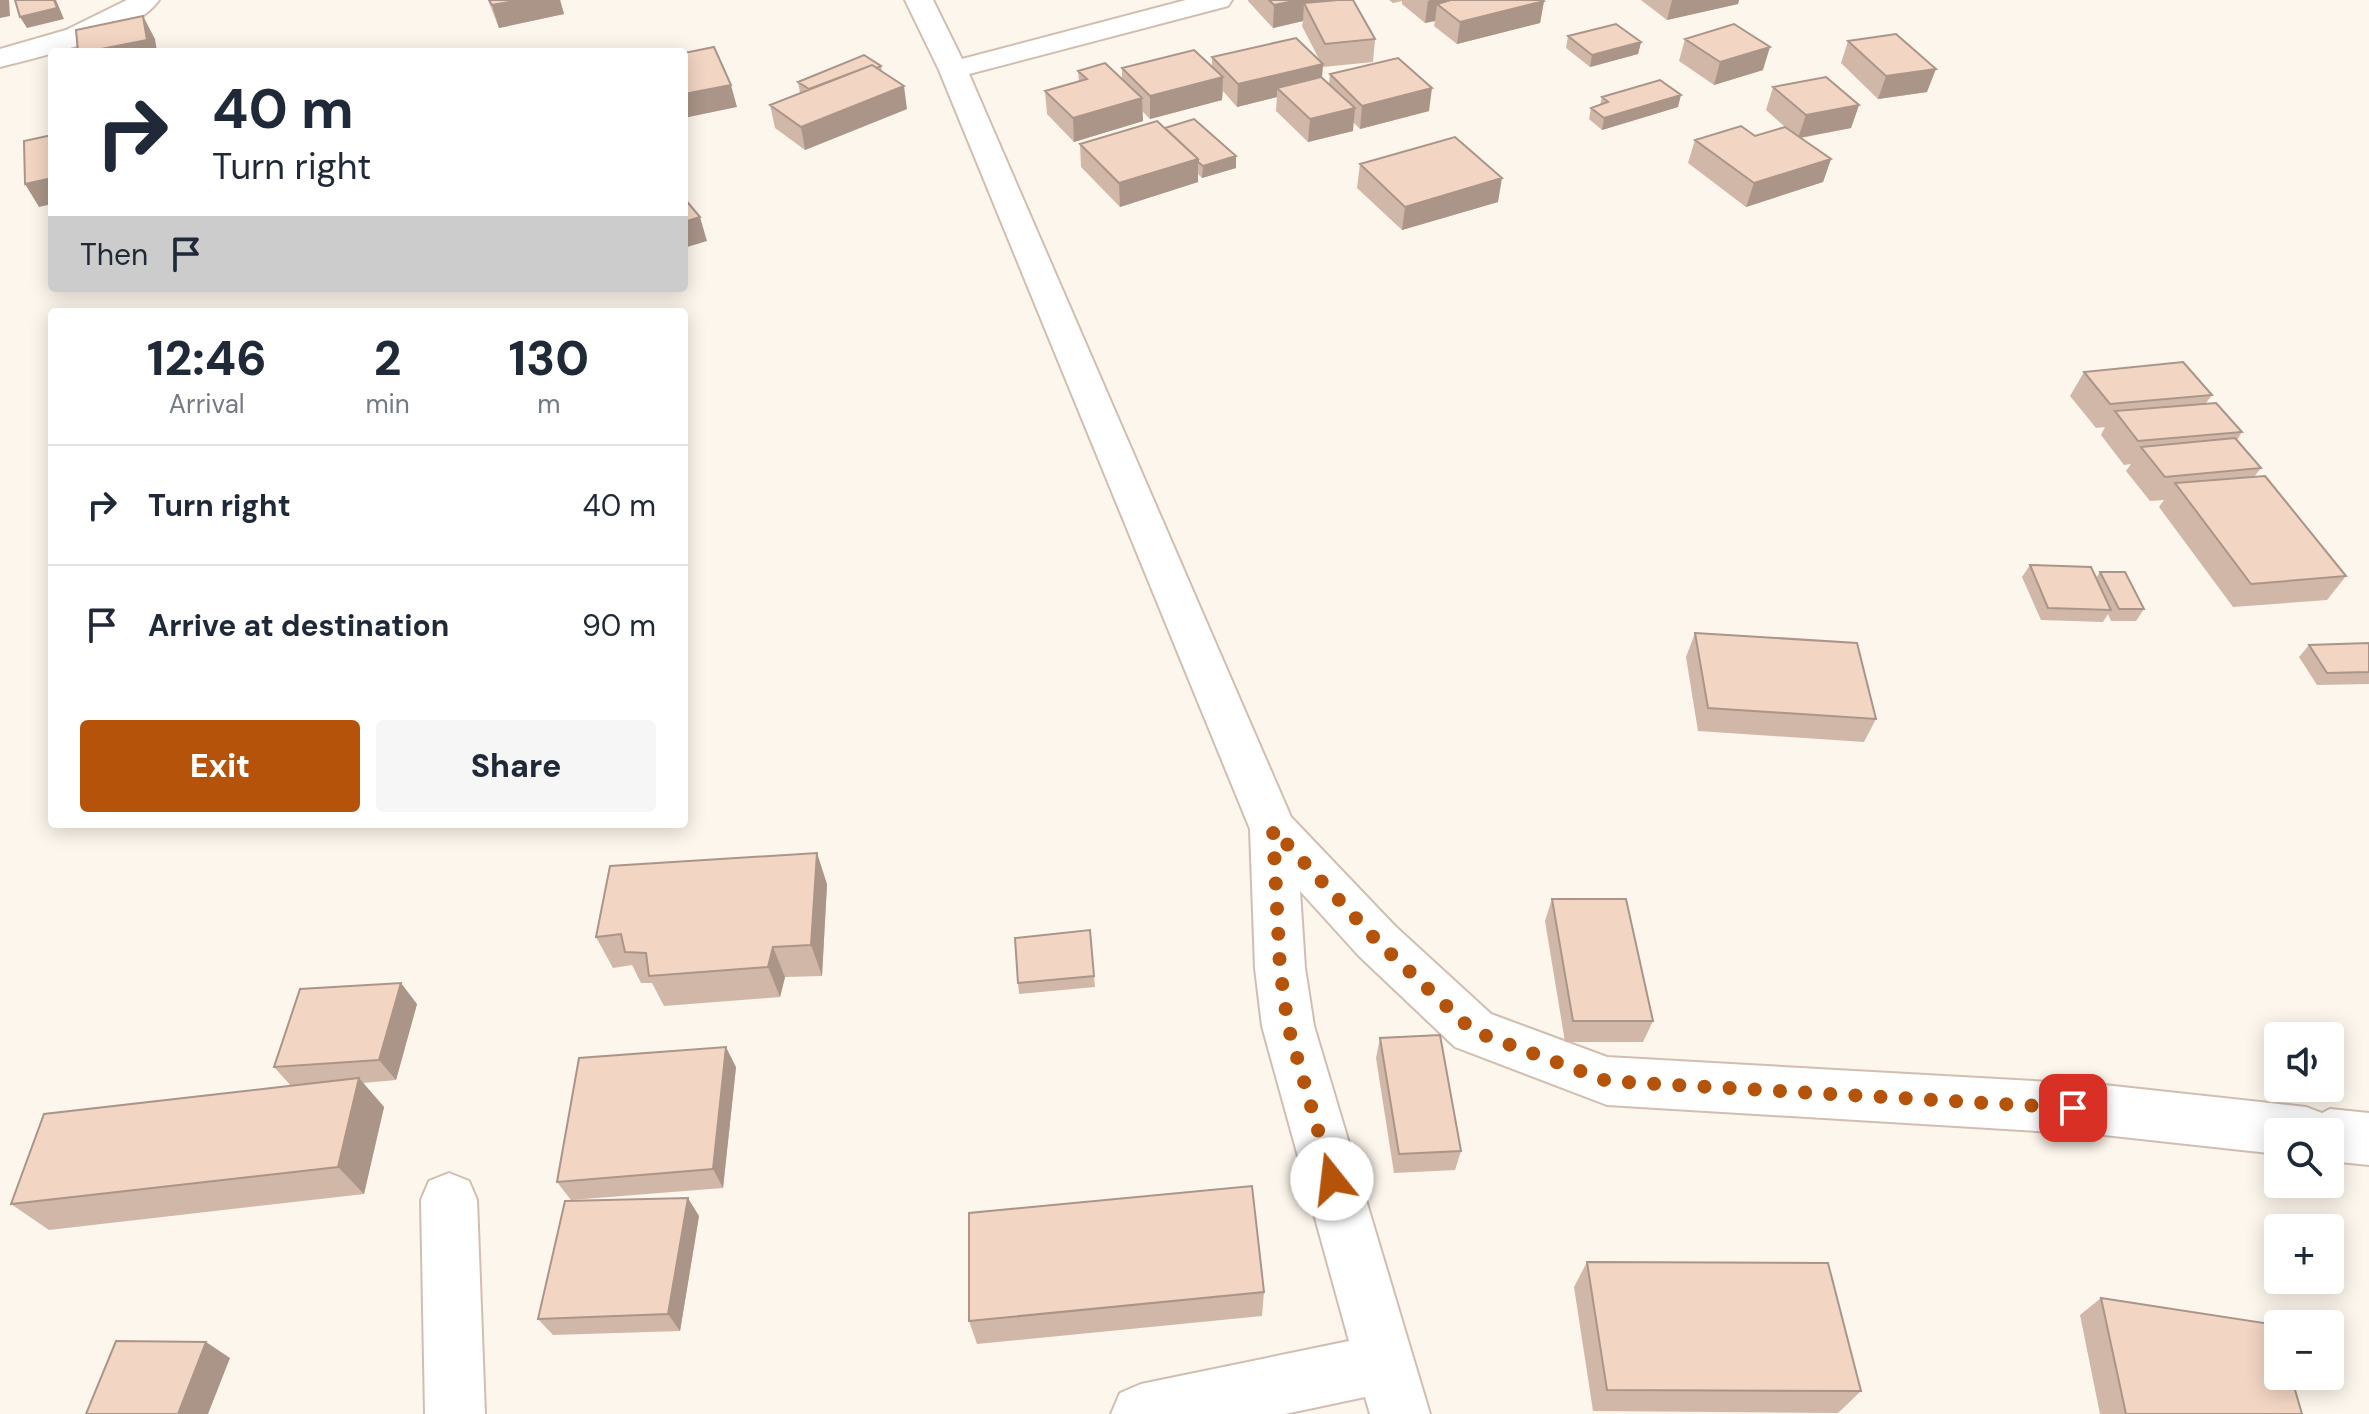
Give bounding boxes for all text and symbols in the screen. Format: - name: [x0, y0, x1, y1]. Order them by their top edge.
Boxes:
- text: 40 m: [212, 72, 354, 145]
- icon: right: [80, 80, 184, 184]
- text: Turn right: [212, 143, 371, 190]
- icon: arrive: [164, 232, 208, 276]
- text: Then: [80, 235, 148, 274]
- text: 12:46: [147, 327, 267, 390]
- text: 2: [374, 327, 402, 390]
- text: 130: [509, 327, 589, 390]
- text: Arrival: [169, 387, 245, 421]
- text: min: [365, 387, 410, 421]
- text: m: [537, 387, 560, 421]
- icon: right: [80, 483, 124, 527]
- text: Turn right: [148, 486, 291, 525]
- text: 40 m: [583, 486, 656, 525]
- icon: arrive: [80, 603, 124, 647]
- text: Arrive at destination: [148, 606, 449, 645]
- text: 90 m: [582, 606, 656, 645]
- button: Exit: [80, 720, 360, 812]
- button: Share: [376, 720, 656, 812]
- map controls: [2264, 1022, 2344, 1390]
- button: sound: [2264, 1022, 2344, 1102]
- pin: [2039, 1074, 2107, 1142]
- icon: arrive: [2051, 1086, 2095, 1130]
- button: search: [2264, 1118, 2344, 1198]
- position arrow: [1290, 1137, 1374, 1221]
- button: +: [2264, 1214, 2344, 1294]
- button: −: [2264, 1310, 2344, 1390]

